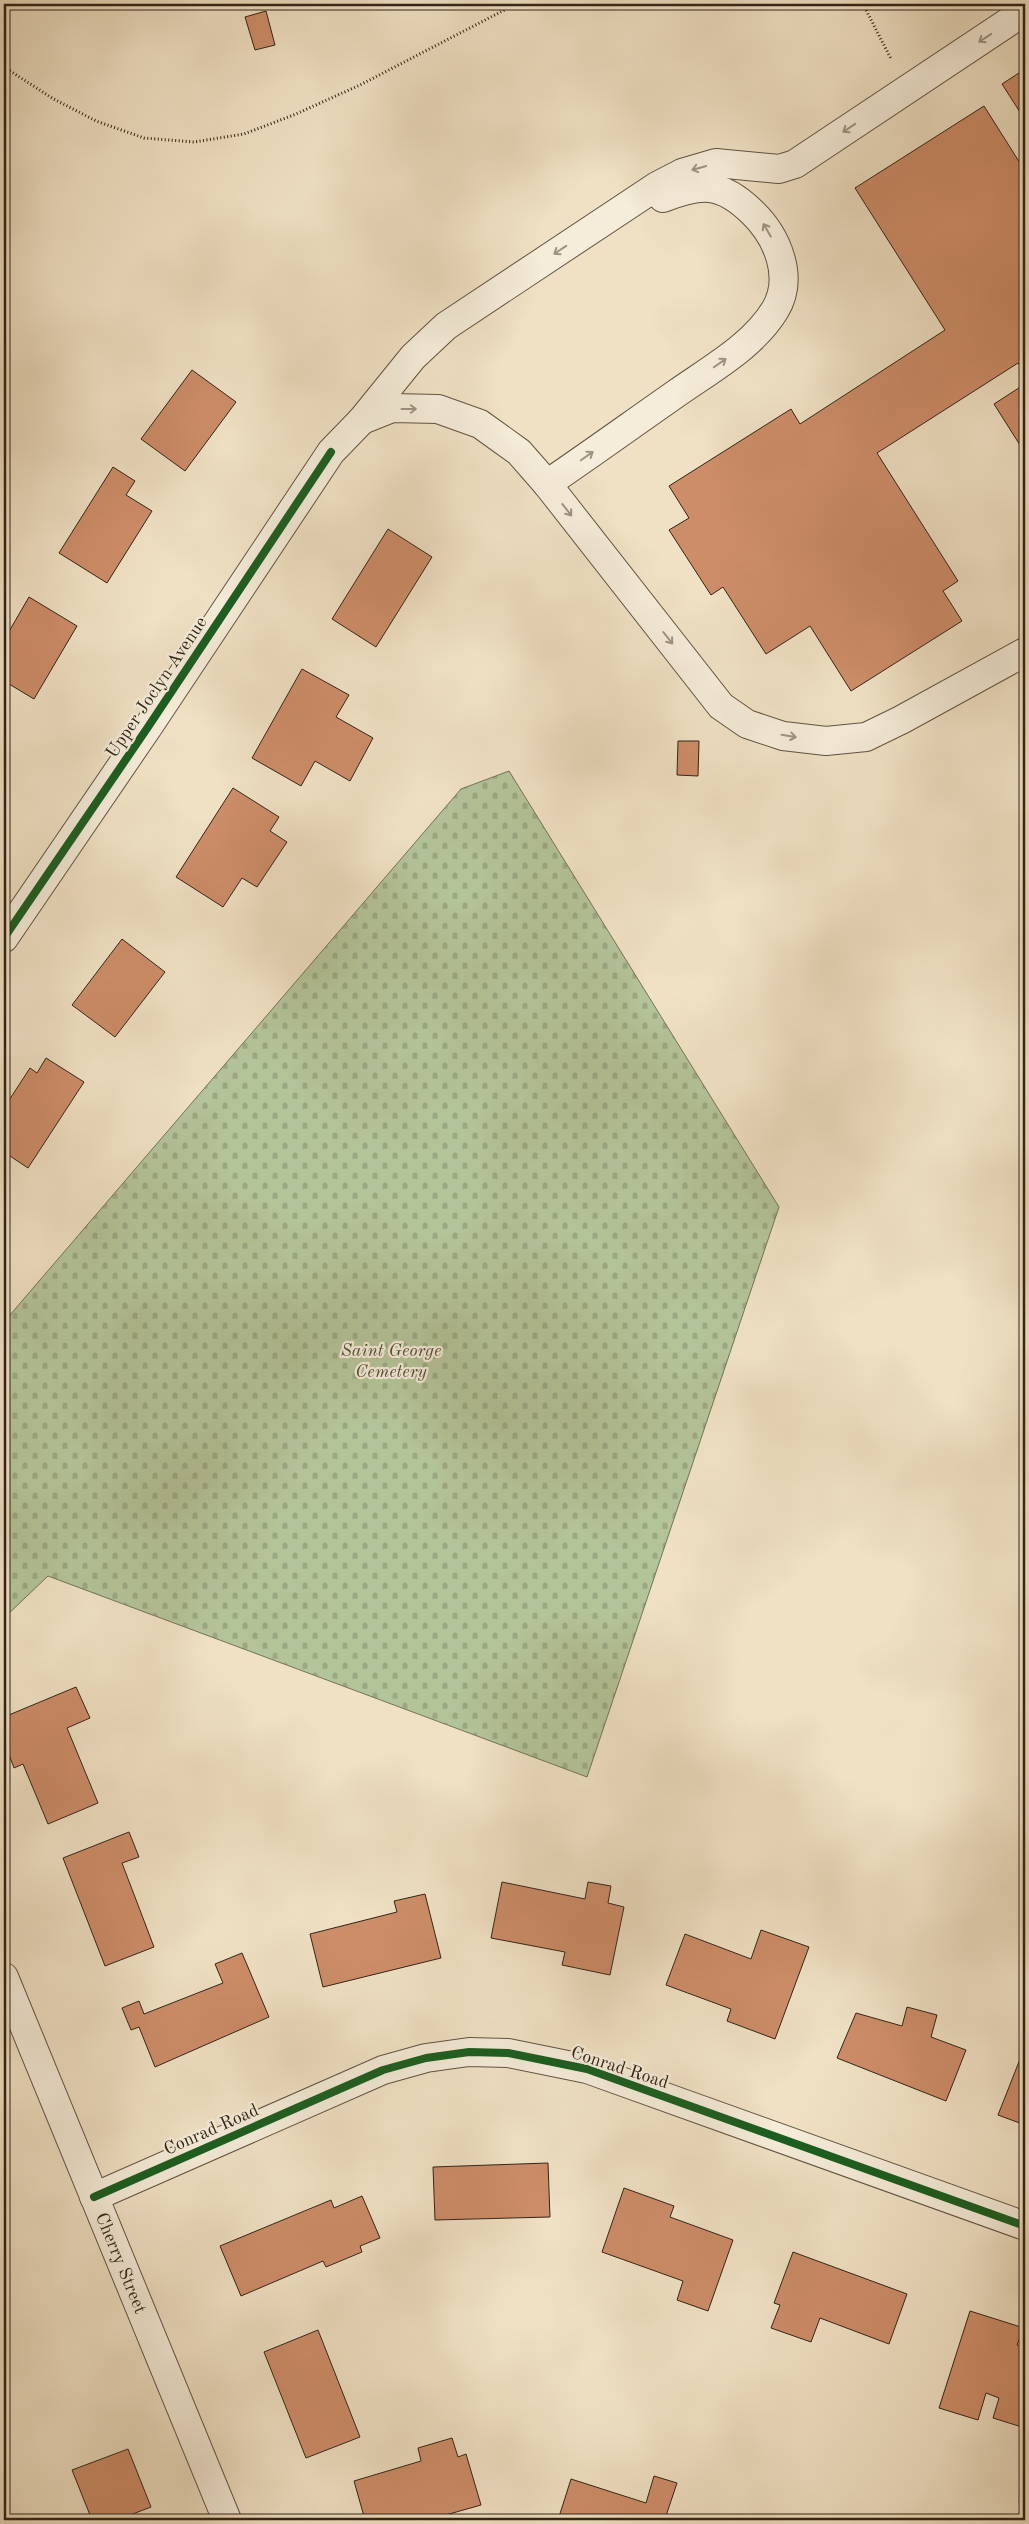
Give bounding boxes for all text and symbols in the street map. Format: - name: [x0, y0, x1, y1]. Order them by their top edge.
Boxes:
- one-way arrow: [978, 33, 992, 43]
- one-way arrow: [843, 123, 857, 133]
- one-way arrow: [692, 163, 708, 173]
- one-way arrow: [762, 222, 772, 237]
- one-way arrow: [553, 244, 567, 255]
- one-way arrow: [713, 358, 727, 368]
- one-way arrow: [400, 404, 416, 413]
- one-way arrow: [580, 451, 594, 461]
- one-way arrow: [562, 503, 573, 516]
- street label: Upper Joclyn Avenue: [103, 614, 211, 761]
- one-way arrow: [662, 631, 673, 644]
- one-way arrow: [781, 732, 797, 742]
- park label: Saint George Cemetery: [341, 1342, 441, 1381]
- street label: Conrad Road: [569, 2044, 671, 2092]
- street label: Conrad Road: [161, 2101, 261, 2159]
- street label: Cherry Street: [92, 2210, 149, 2316]

